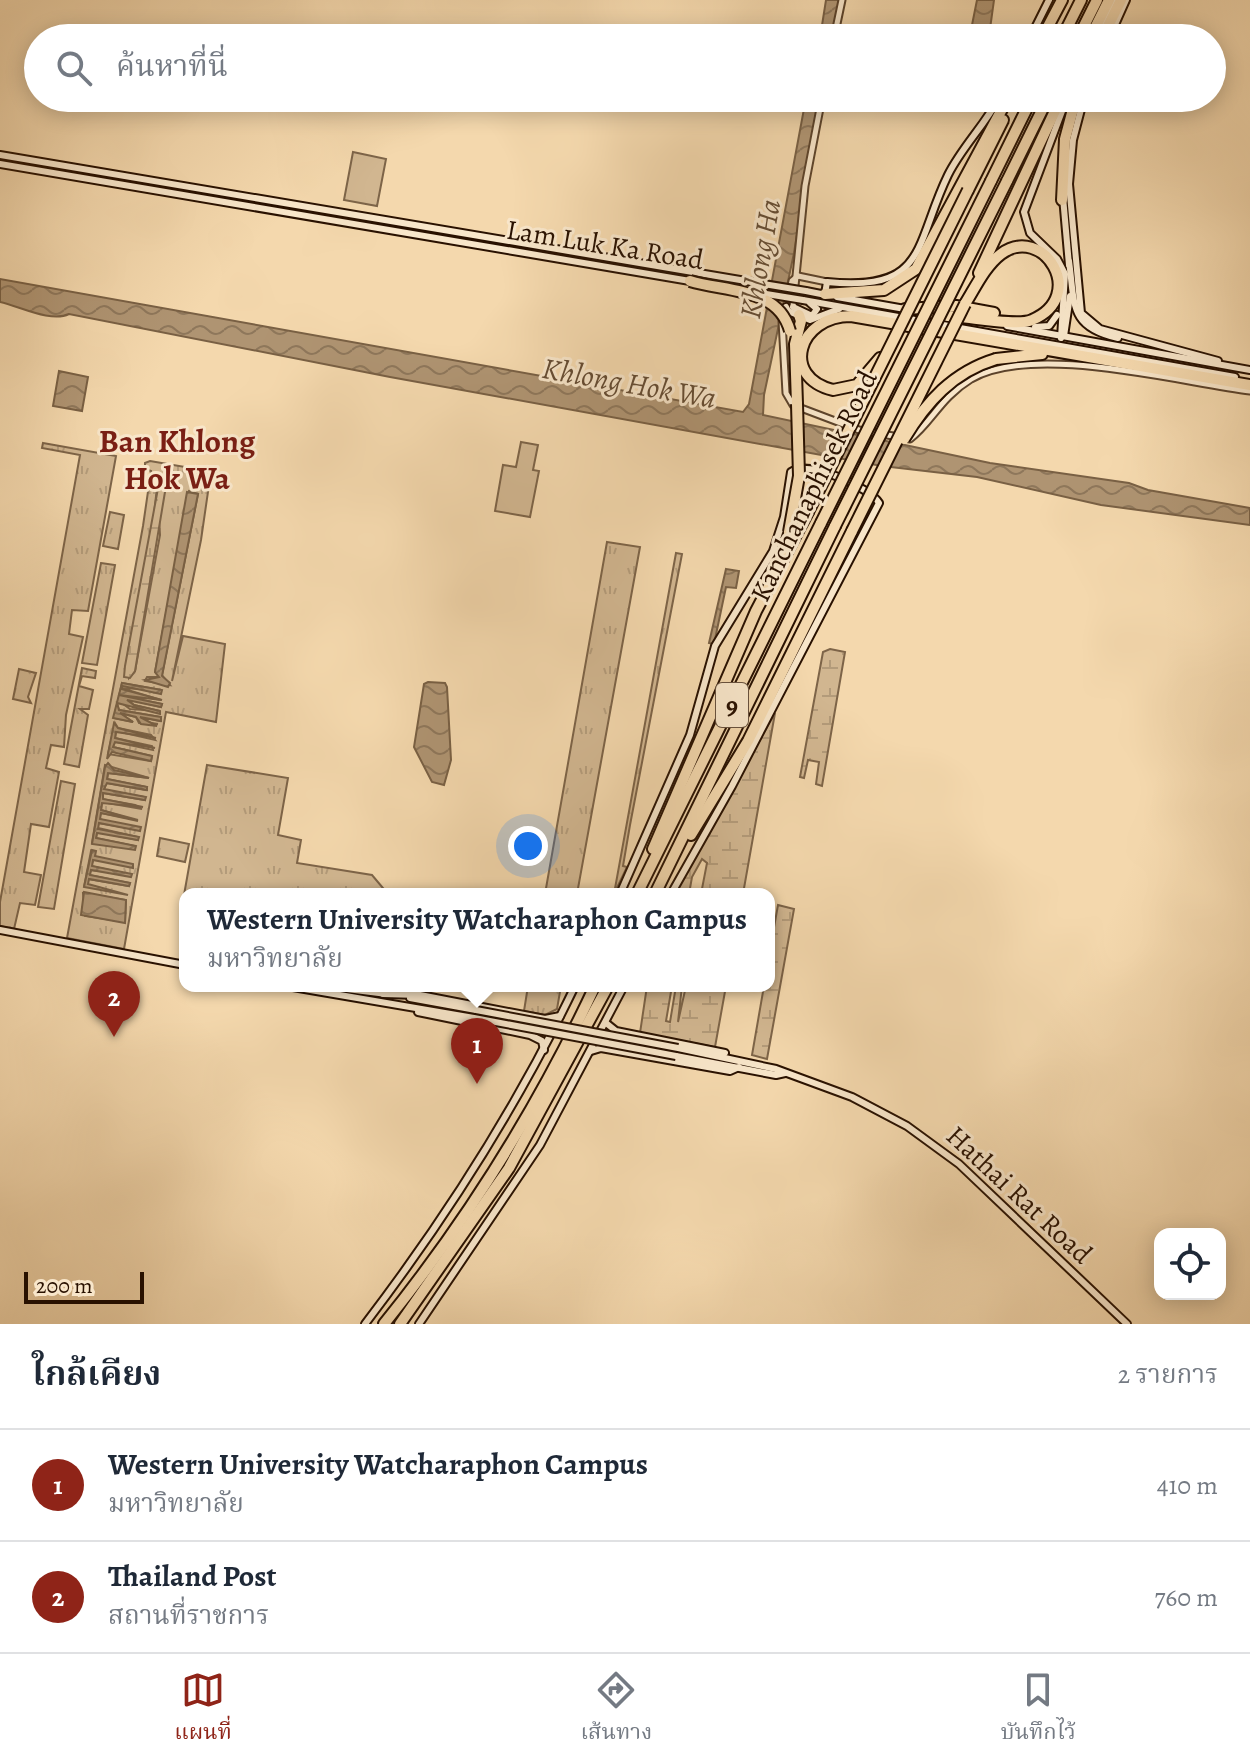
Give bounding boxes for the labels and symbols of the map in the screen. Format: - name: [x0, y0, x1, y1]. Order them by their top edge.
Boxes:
- water label: Khlong Ha: [730, 196, 790, 322]
- street label: Lam Luk Ka Road: [504, 211, 707, 279]
- water label: Khlong Hok Wa: [539, 348, 719, 418]
- street label: Kanchanaphisek Road: [741, 363, 887, 608]
- district label: Ban Khlong Hok Wa: [99, 419, 256, 500]
- road number: 9: [716, 683, 748, 727]
- your location: [508, 826, 548, 866]
- pin: 2: [88, 971, 140, 1037]
- pin: 1: [451, 1018, 503, 1084]
- street label: Hathai Rat Road: [938, 1117, 1101, 1273]
- scale bar: [24, 1268, 144, 1304]

